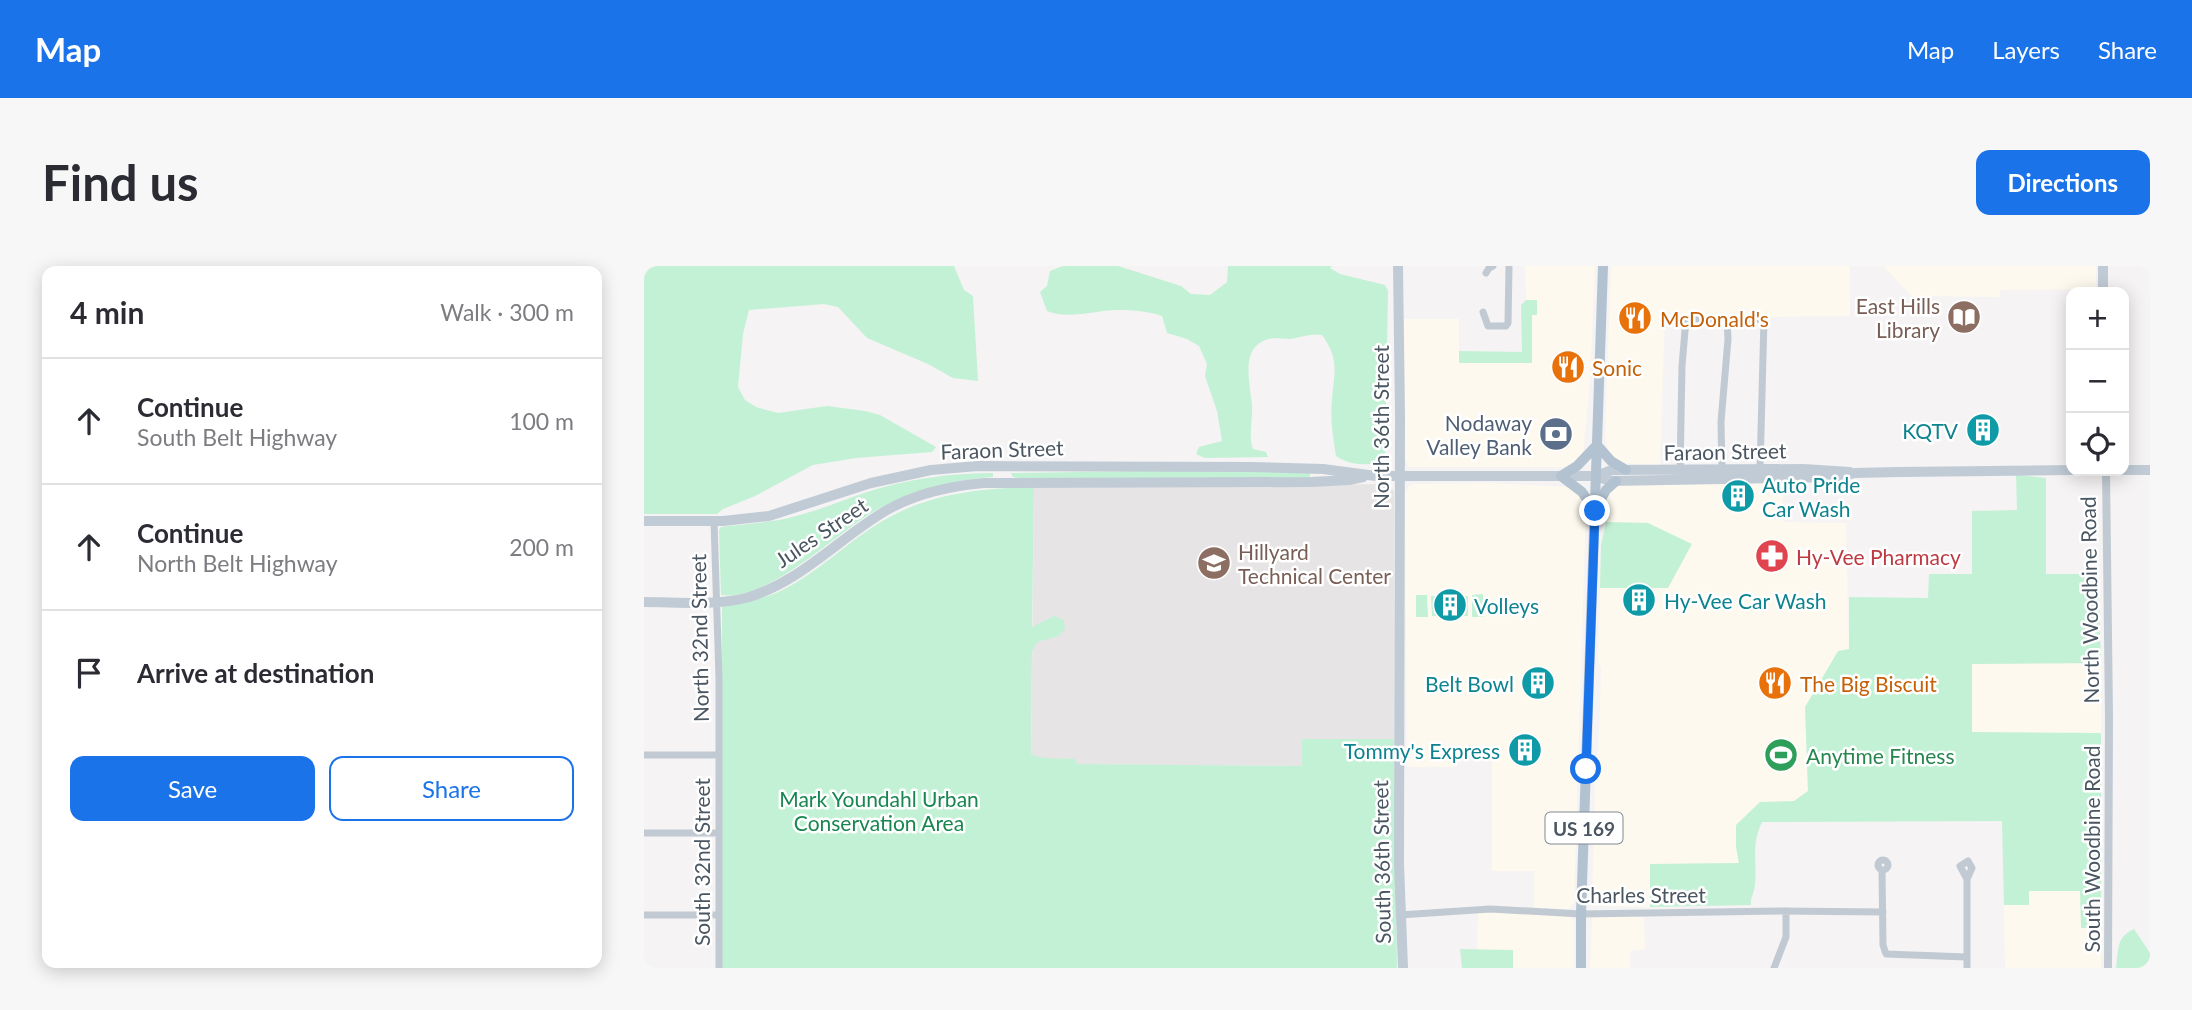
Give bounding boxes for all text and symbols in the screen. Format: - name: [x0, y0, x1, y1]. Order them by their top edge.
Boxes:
- text: Map: [35, 29, 101, 69]
- text: Map: [1907, 35, 1954, 64]
- text: Layers: [1992, 35, 2060, 64]
- text: Share: [2098, 35, 2157, 64]
- button: Directions: [1976, 150, 2150, 215]
- text: Find us: [42, 153, 199, 211]
- map controls: [2066, 287, 2129, 476]
- button: +: [2066, 287, 2129, 350]
- place label: East Hills Library: [1856, 293, 1940, 342]
- text: 4 min: [70, 294, 144, 330]
- text: Walk · 300 m: [440, 298, 574, 326]
- library icon: East Hills Library: [1945, 298, 1983, 336]
- restaurant icon: McDonald's: [1616, 299, 1654, 337]
- place label: McDonald's: [1660, 306, 1769, 331]
- street label: North 36th Street: [1368, 344, 1393, 509]
- restaurant icon: Sonic: [1549, 348, 1587, 386]
- button: −: [2066, 350, 2129, 413]
- place label: Sonic: [1592, 355, 1642, 380]
- text: Continue: [137, 391, 243, 423]
- icon: ahead: [70, 402, 108, 440]
- text: 100 m: [509, 407, 574, 435]
- place label: Nodaway Valley Bank: [1426, 410, 1532, 459]
- building icon: KQTV: [1964, 411, 2002, 449]
- button: locate: [2066, 413, 2129, 476]
- bank icon: Nodaway Valley Bank: [1537, 415, 1575, 453]
- place label: KQTV: [1902, 418, 1959, 443]
- text: South Belt Highway: [137, 423, 337, 451]
- street label: Faraon Street: [940, 434, 1064, 464]
- street label: Faraon Street: [1663, 437, 1787, 465]
- place label: Auto Pride Car Wash: [1762, 472, 1860, 521]
- building icon: Auto Pride Car Wash: [1719, 477, 1757, 515]
- street label: Jules Street: [770, 492, 872, 572]
- route end: [1579, 495, 1610, 526]
- street label: North Woodbine Road: [2075, 496, 2103, 704]
- text: Continue: [137, 517, 243, 549]
- icon: ahead: [70, 528, 108, 566]
- text: 200 m: [509, 533, 574, 561]
- pharmacy icon: Hy-Vee Pharmacy: [1753, 537, 1791, 575]
- place label: Hillyard Technical Center: [1238, 539, 1391, 588]
- school or university icon: Hillyard Technical Center: [1195, 544, 1233, 582]
- place label: Hy-Vee Pharmacy: [1796, 544, 1961, 569]
- text: North Belt Highway: [137, 549, 338, 577]
- street label: North 32nd Street: [685, 553, 713, 722]
- building icon: Hy-Vee Car Wash: [1620, 581, 1658, 619]
- building icon: Volleys: [1431, 586, 1469, 624]
- place label: Hy-Vee Car Wash: [1664, 588, 1827, 613]
- place label: Volleys: [1474, 593, 1539, 618]
- icon: arrive: [70, 654, 108, 692]
- text: Arrive at destination: [137, 657, 374, 689]
- building icon: Belt Bowl: [1519, 664, 1557, 702]
- restaurant icon: The Big Biscuit: [1756, 664, 1794, 702]
- place label: Belt Bowl: [1425, 671, 1514, 696]
- place label: The Big Biscuit: [1800, 671, 1937, 696]
- building icon: Tommy's Express: [1506, 731, 1544, 769]
- sports icon: Anytime Fitness: [1762, 736, 1800, 774]
- place label: Tommy's Express: [1344, 738, 1500, 763]
- place label: Anytime Fitness: [1806, 743, 1955, 768]
- street label: South Woodbine Road: [2079, 746, 2104, 952]
- route start: [1570, 753, 1601, 784]
- button: Save: [70, 756, 315, 821]
- button: Share: [329, 756, 574, 821]
- street label: South 32nd Street: [689, 777, 714, 946]
- street label: South 36th Street: [1367, 779, 1395, 944]
- park label: Mark Youndahl Urban Conservation Area: [779, 786, 979, 835]
- road number: US 169: [1546, 813, 1622, 844]
- street label: Charles Street: [1576, 882, 1706, 907]

